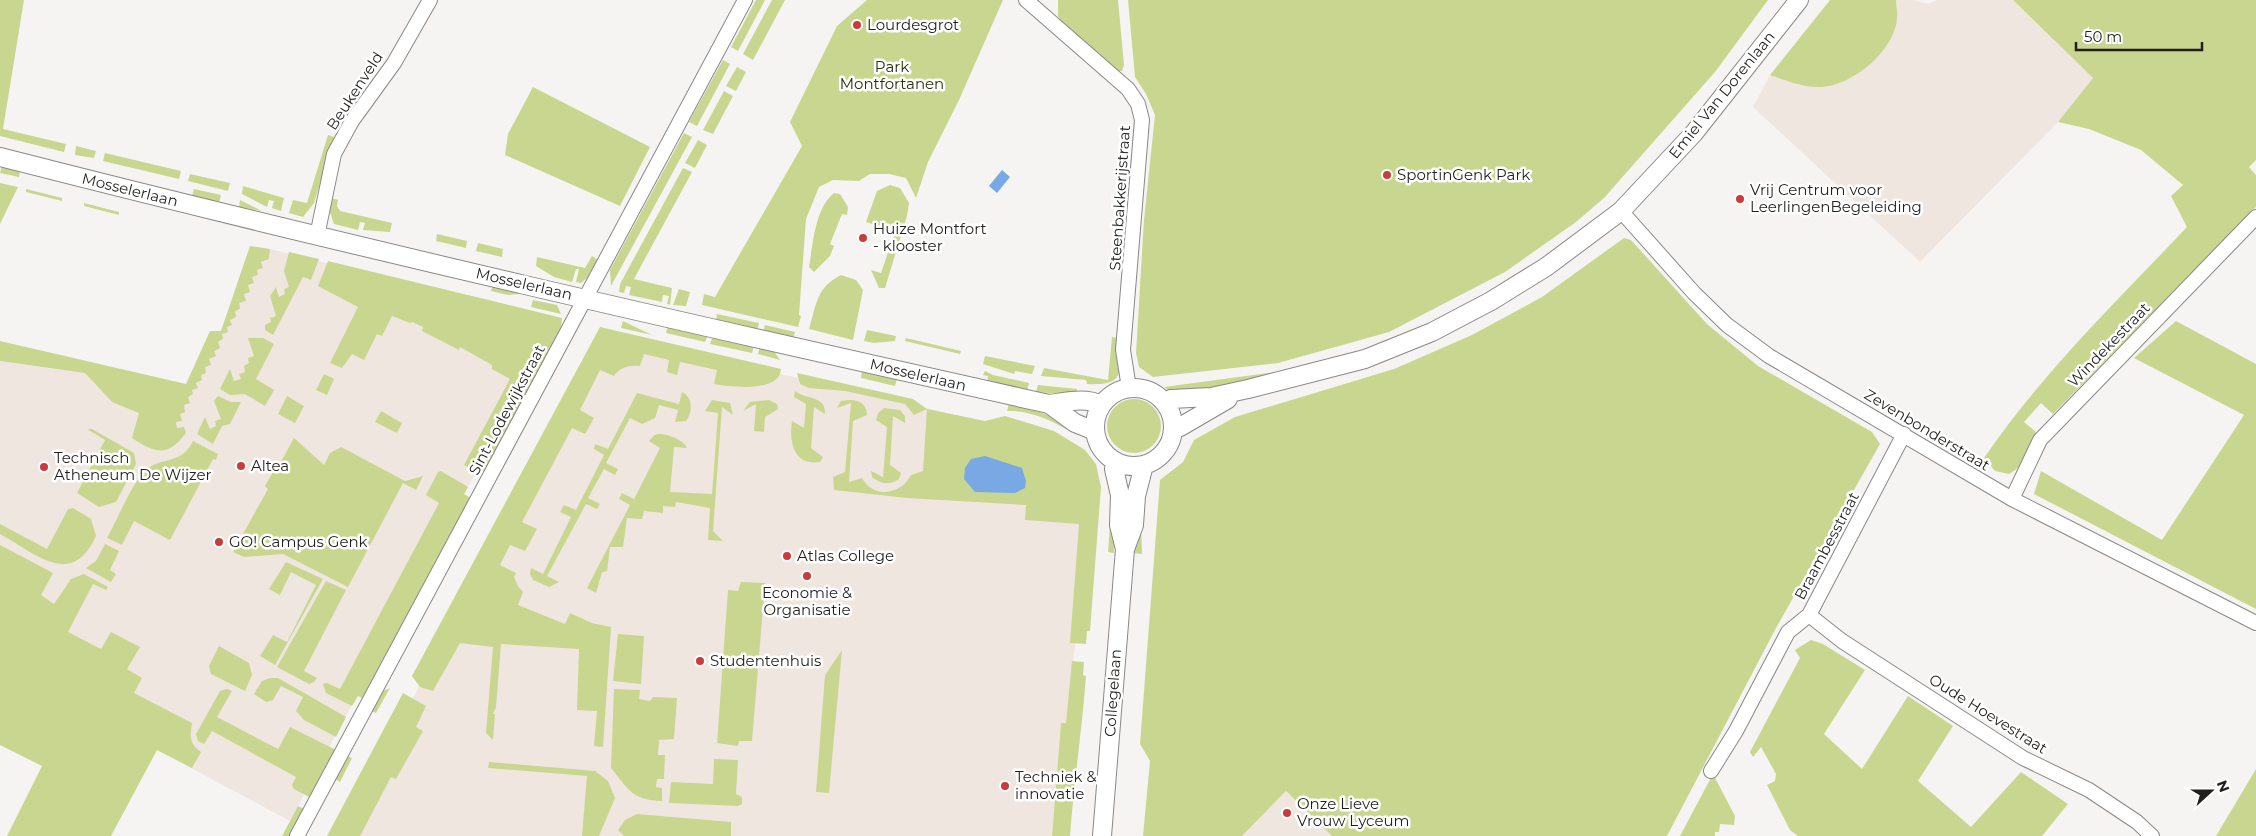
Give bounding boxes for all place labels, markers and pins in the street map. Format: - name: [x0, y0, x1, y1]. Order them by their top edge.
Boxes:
- place label: Lourdesgrot: [867, 15, 959, 34]
- marker: Lourdesgrot: [851, 19, 863, 31]
- place label: SportinGenk Park: [1397, 165, 1530, 184]
- marker: SportinGenk Park: [1381, 169, 1393, 181]
- place label: Vrij Centrum voor LeerlingenBegeleiding: [1750, 180, 1922, 216]
- marker: Vrij Centrum voor LeerlingenBegeleiding: [1734, 193, 1746, 205]
- place label: Huize Montfort - klooster: [873, 219, 986, 255]
- marker: Huize Montfort - klooster: [857, 232, 869, 244]
- place label: Technisch Atheneum De Wijzer: [54, 448, 212, 484]
- place label: Altea: [251, 456, 289, 475]
- marker: Altea: [235, 460, 247, 472]
- marker: Technisch Atheneum De Wijzer: [38, 461, 50, 473]
- place label: GO! Campus Genk: [229, 532, 368, 551]
- marker: GO! Campus Genk: [213, 536, 225, 548]
- place label: Atlas College: [797, 546, 894, 565]
- marker: Atlas College: [781, 550, 793, 562]
- marker: Economie & Organisatie: [801, 570, 813, 582]
- place label: Economie & Organisatie: [762, 583, 852, 619]
- place label: Studentenhuis: [710, 651, 821, 670]
- marker: Studentenhuis: [694, 655, 706, 667]
- place label: Techniek & innovatie: [1015, 767, 1097, 803]
- marker: Techniek & innovatie: [999, 780, 1011, 792]
- place label: Onze Lieve Vrouw Lyceum: [1297, 794, 1409, 830]
- marker: Onze Lieve Vrouw Lyceum: [1281, 807, 1293, 819]

